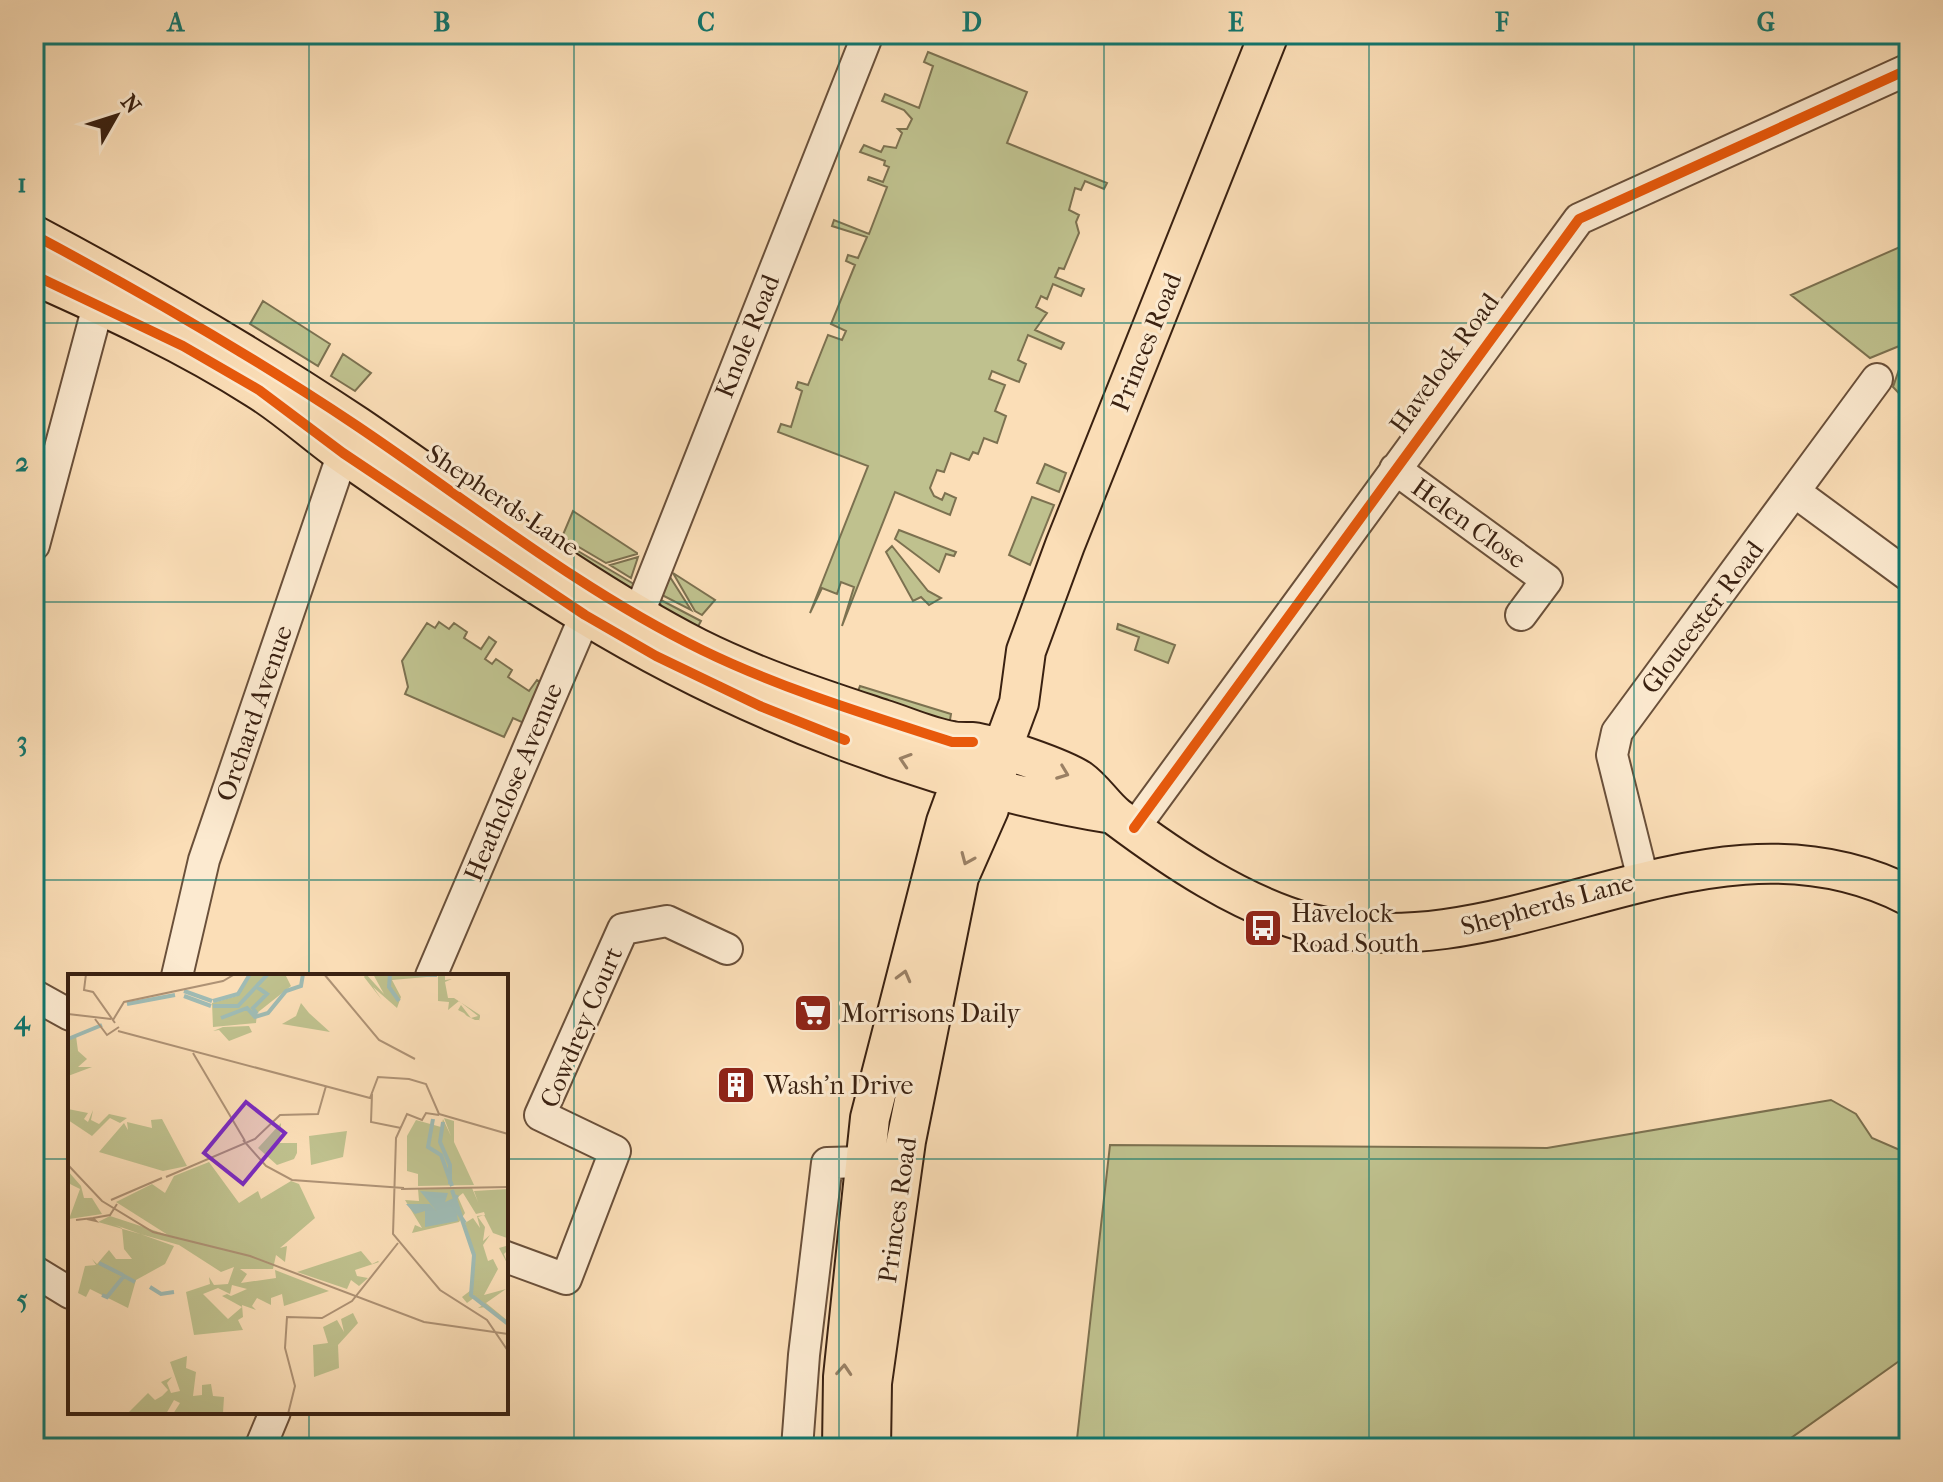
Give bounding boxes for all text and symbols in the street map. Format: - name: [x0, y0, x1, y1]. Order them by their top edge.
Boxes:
- text: A: [166, 7, 186, 38]
- text: B: [434, 7, 451, 38]
- text: C: [697, 7, 715, 38]
- text: D: [962, 7, 982, 38]
- text: E: [1228, 7, 1244, 38]
- text: F: [1494, 7, 1509, 38]
- text: G: [1757, 7, 1775, 38]
- north arrow: [76, 76, 156, 156]
- text: N: [115, 89, 146, 119]
- text: 1: [17, 168, 27, 199]
- street label: Princes Road: [1105, 268, 1189, 416]
- street label: Knole Road: [709, 269, 787, 402]
- street label: Havelock Road: [1383, 286, 1506, 439]
- street label: Shepherds Lane: [420, 438, 585, 563]
- text: 2: [15, 447, 29, 478]
- street label: Helen Close: [1406, 472, 1532, 575]
- street label: Gloucester Road: [1635, 534, 1771, 700]
- street label: Orchard Avenue: [210, 621, 299, 805]
- street label: Heathclose Avenue: [458, 678, 569, 886]
- text: 3: [17, 726, 27, 757]
- one-way arrow: [899, 753, 913, 769]
- one-way arrow: [1055, 763, 1069, 780]
- one-way arrow: [961, 850, 977, 865]
- street label: Shepherds Lane: [1457, 866, 1637, 942]
- place label: Havelock Road South: [1291, 898, 1420, 959]
- bus stop icon: Havelock Road South: [1242, 907, 1284, 949]
- street label: Cowdrey Court: [534, 942, 629, 1112]
- one-way arrow: [895, 969, 911, 983]
- inset map: [68, 974, 508, 1414]
- supermarket icon: Morrisons Daily: [792, 992, 834, 1034]
- place label: Morrisons Daily: [841, 998, 1021, 1029]
- text: 4: [13, 1005, 31, 1037]
- building icon: Wash'n Drive: [715, 1064, 757, 1106]
- place label: Wash'n Drive: [763, 1070, 914, 1101]
- street label: Princes Road: [872, 1134, 923, 1285]
- text: 5: [16, 1284, 28, 1315]
- one-way arrow: [835, 1363, 852, 1376]

